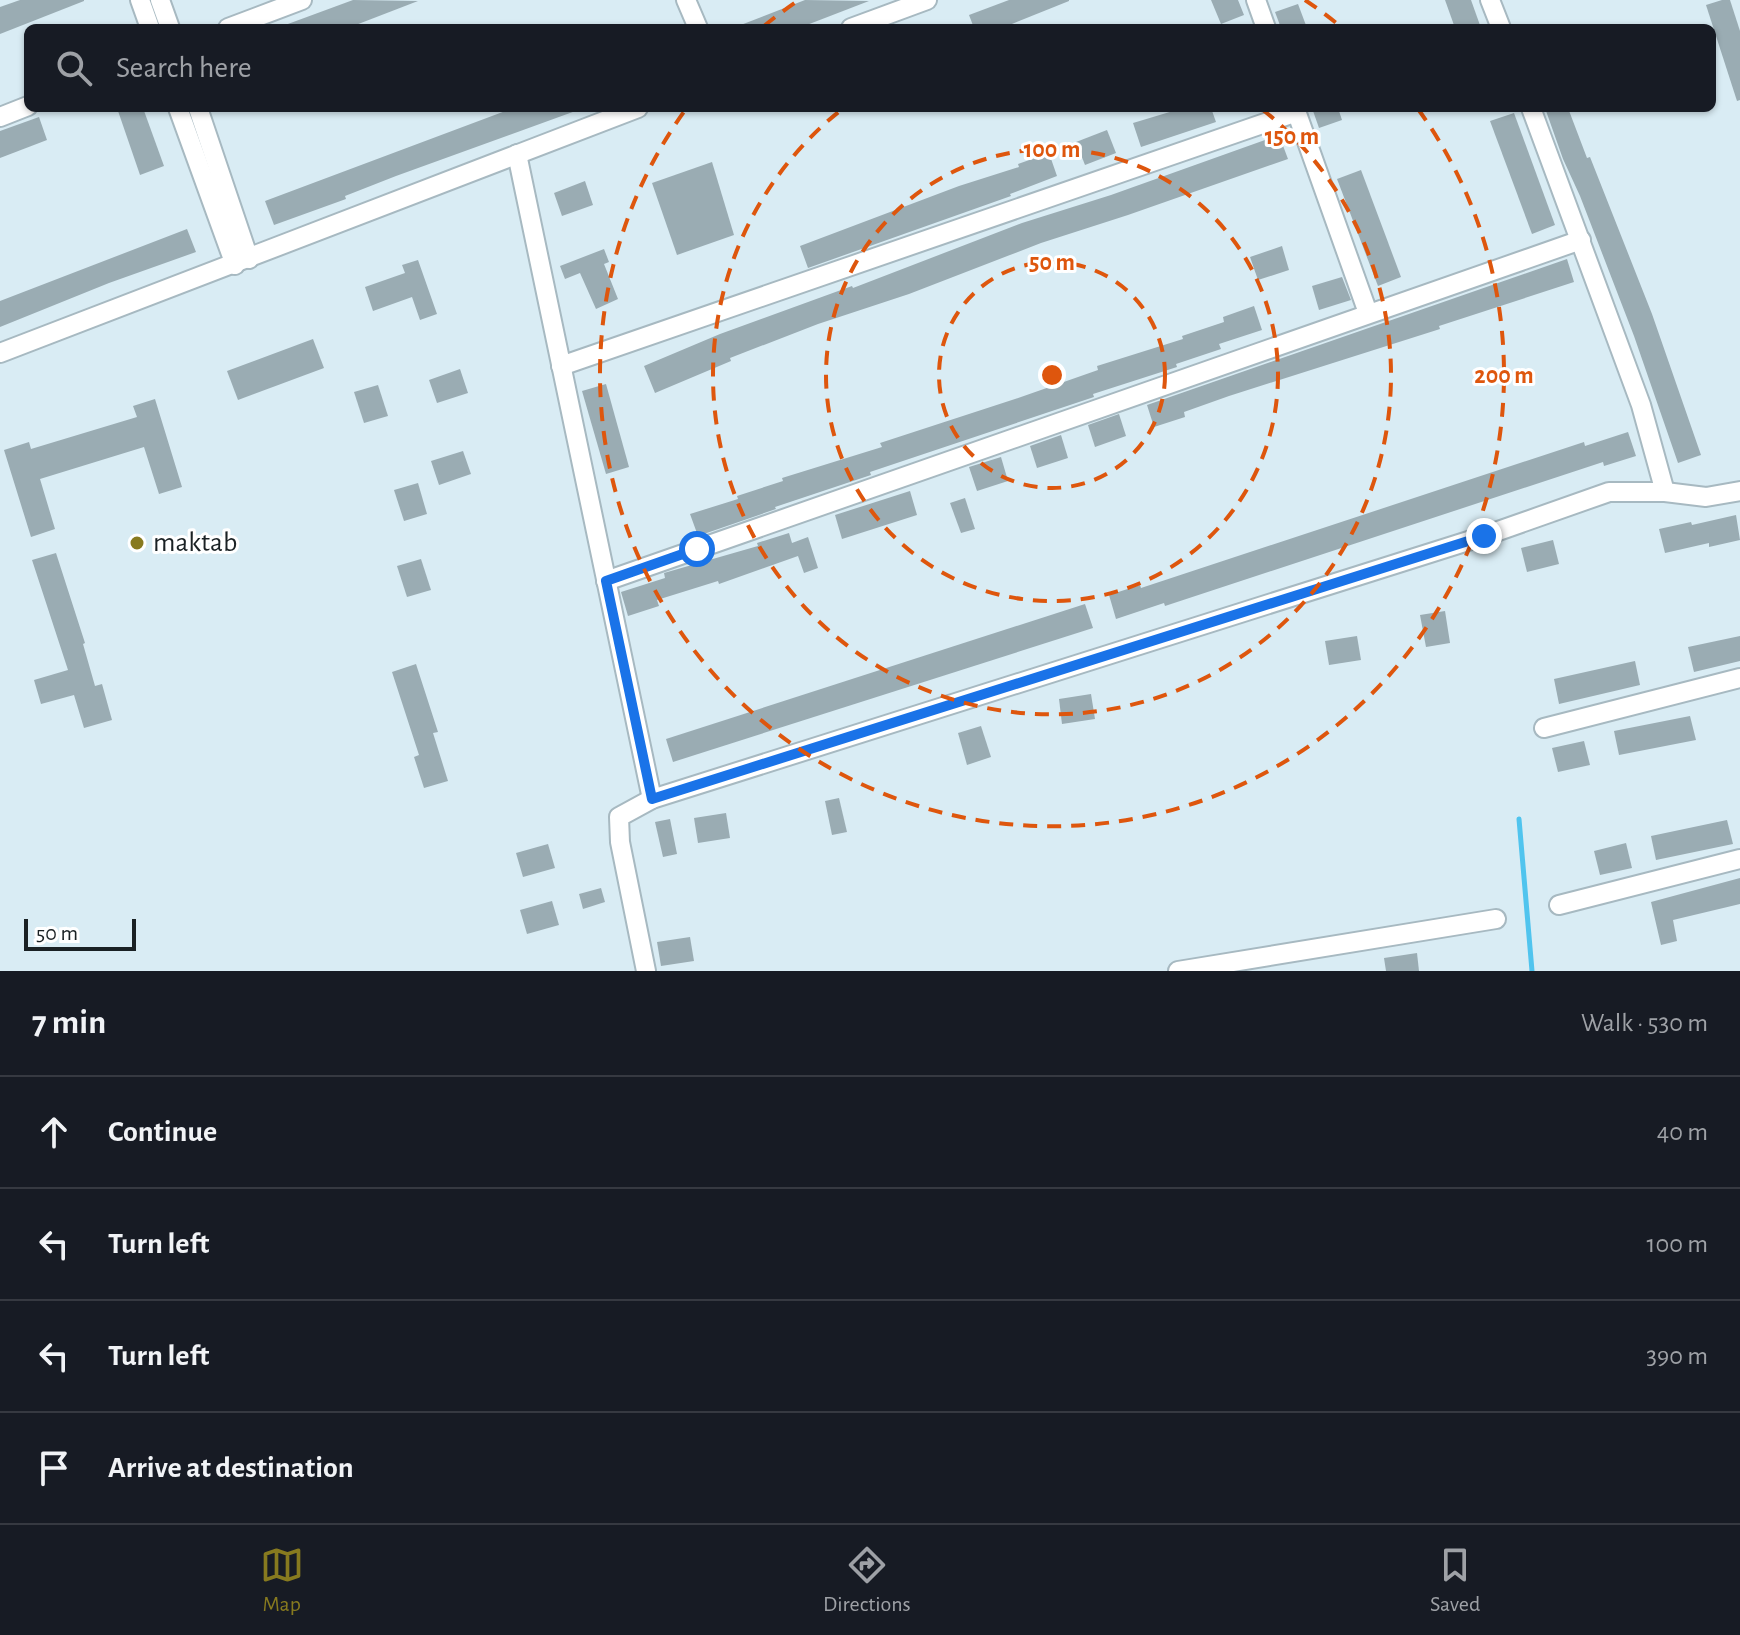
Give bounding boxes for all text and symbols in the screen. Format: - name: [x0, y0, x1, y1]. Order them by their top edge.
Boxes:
- search box: [24, 24, 1716, 112]
- icon: search: [52, 46, 96, 90]
- text: Search here: [116, 53, 252, 83]
- text: 150 m: [1265, 125, 1319, 149]
- text: 100 m: [1024, 138, 1080, 162]
- text: 50 m: [1029, 251, 1075, 275]
- centre of rings: [1038, 361, 1066, 389]
- text: 200 m: [1474, 364, 1534, 388]
- route end: [1466, 518, 1502, 554]
- place label: maktab: [153, 529, 237, 557]
- route start: [679, 531, 715, 567]
- marker: maktab: [128, 534, 146, 552]
- scale bar: [24, 915, 136, 951]
- text: 50 m: [36, 922, 78, 944]
- text: 7 min: [32, 1006, 106, 1040]
- text: Walk · 530 m: [1581, 1010, 1708, 1036]
- icon: ahead: [32, 1110, 76, 1154]
- text: Continue: [108, 1117, 217, 1147]
- text: 40 m: [1657, 1119, 1708, 1145]
- icon: left: [32, 1222, 76, 1266]
- text: Turn left: [108, 1229, 209, 1259]
- text: 100 m: [1647, 1231, 1708, 1257]
- icon: left: [32, 1334, 76, 1378]
- text: Turn left: [108, 1341, 209, 1371]
- text: 390 m: [1646, 1343, 1708, 1369]
- icon: arrive: [32, 1446, 76, 1490]
- text: Arrive at destination: [108, 1453, 354, 1483]
- tab: Map: [260, 1543, 304, 1617]
- tab: Directions: [823, 1543, 911, 1617]
- tab: Saved: [1430, 1543, 1480, 1617]

